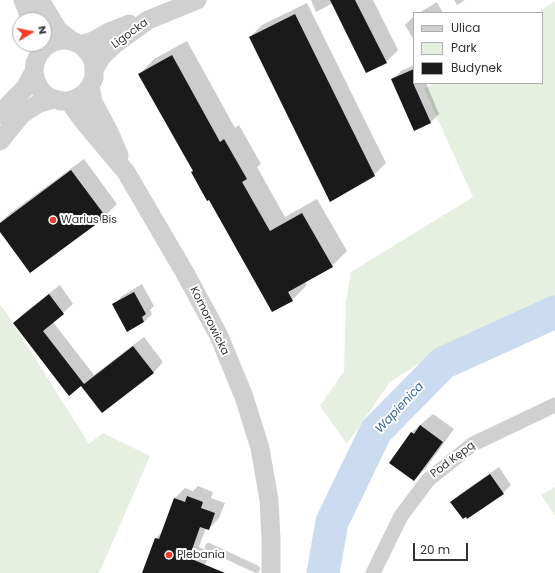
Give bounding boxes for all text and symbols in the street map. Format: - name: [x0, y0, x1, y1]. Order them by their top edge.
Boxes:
- north arrow: [12, 12, 52, 52]
- legend: [413, 12, 543, 84]
- street label: Ligocka: [109, 16, 151, 52]
- text: Ulica: [451, 19, 480, 36]
- text: N: [34, 25, 51, 36]
- text: Park: [451, 39, 477, 56]
- text: Budynek: [451, 59, 502, 76]
- place label: Warius Bis: [61, 213, 117, 227]
- marker: Warius Bis: [48, 215, 58, 225]
- street label: Komorowicka: [187, 285, 231, 357]
- water label: Wapienica: [373, 380, 427, 436]
- street label: Pod Kępą: [428, 439, 478, 481]
- scale bar: [415, 535, 470, 561]
- text: 20 m: [420, 541, 450, 558]
- place label: Plebania: [177, 548, 225, 562]
- marker: Plebania: [164, 550, 174, 560]

